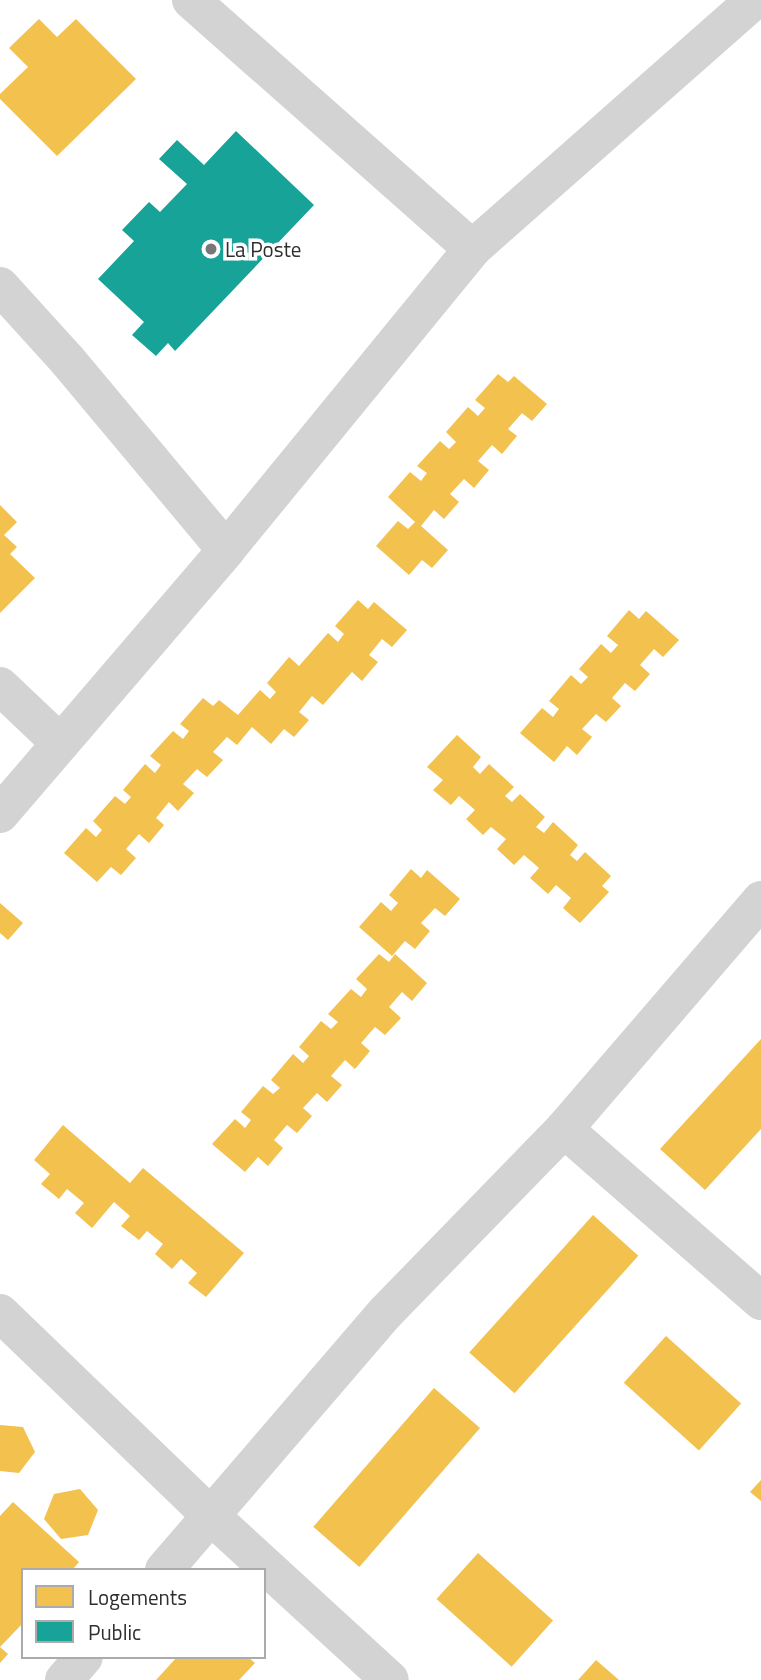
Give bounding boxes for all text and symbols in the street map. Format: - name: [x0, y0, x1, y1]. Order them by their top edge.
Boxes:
- place label: La Poste: [225, 236, 301, 262]
- marker: La Poste: [203, 241, 219, 257]
- legend: [21, 1568, 266, 1659]
- text: Logements: [88, 1581, 187, 1613]
- text: Public: [88, 1616, 141, 1648]

